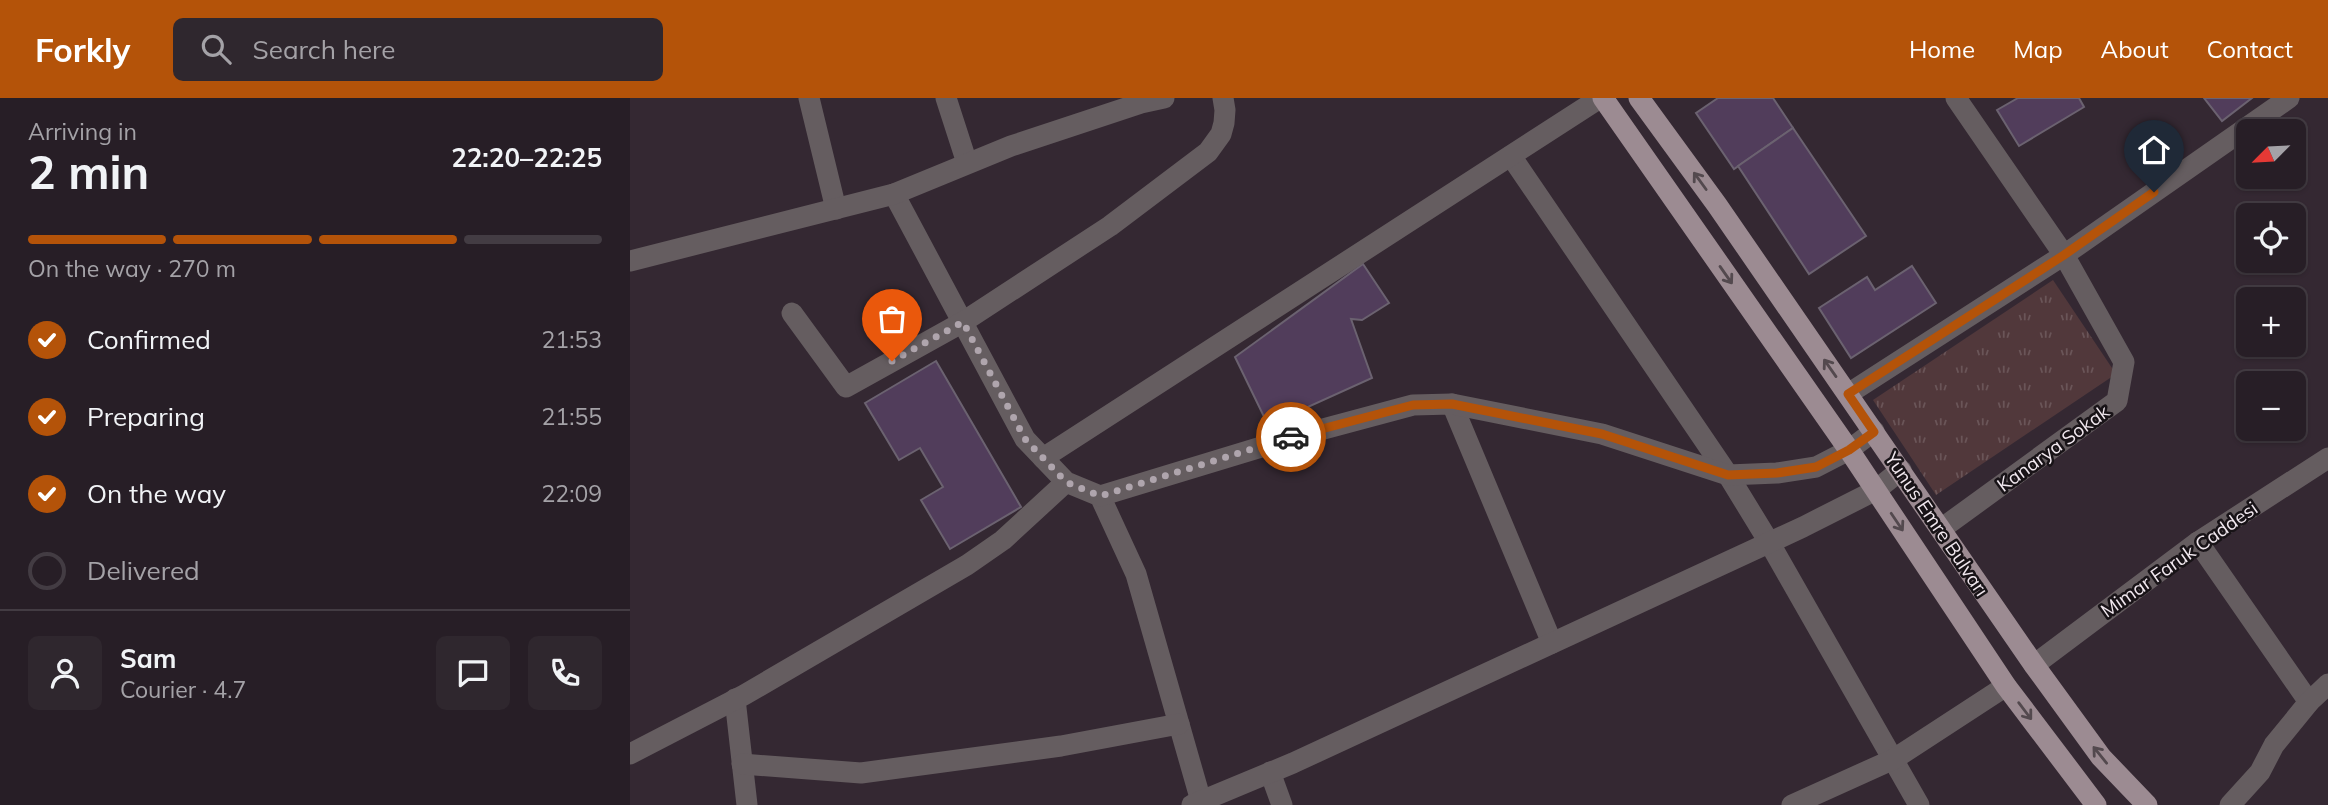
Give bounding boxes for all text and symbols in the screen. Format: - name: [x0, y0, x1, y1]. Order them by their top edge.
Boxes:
- search box: [173, 18, 663, 81]
- text: Forkly: [35, 29, 131, 70]
- icon: search: [197, 30, 235, 68]
- text: Search here: [253, 33, 395, 66]
- text: Home: [1909, 34, 1975, 64]
- text: Map: [2013, 34, 2063, 64]
- text: About: [2101, 34, 2169, 64]
- text: Contact: [2207, 34, 2293, 64]
- text: Arriving in: [28, 117, 137, 146]
- north arrow: [2236, 119, 2306, 189]
- map controls: [2236, 119, 2306, 441]
- pin: [2124, 120, 2184, 192]
- icon: home: [2135, 131, 2173, 169]
- text: 22:20–22:25: [451, 141, 602, 174]
- text: 2 min: [28, 143, 149, 201]
- one-way arrow: [1692, 172, 1707, 191]
- button: locate: [2236, 203, 2306, 273]
- text: On the way · 270 m: [28, 254, 236, 283]
- one-way arrow: [1719, 265, 1733, 284]
- button: +: [2236, 287, 2306, 357]
- pin: [862, 289, 922, 361]
- icon: bag: [873, 300, 911, 338]
- icon: check: [28, 321, 66, 359]
- text: Confirmed: [87, 323, 211, 356]
- text: 21:53: [542, 325, 602, 354]
- one-way arrow: [1823, 359, 1837, 378]
- button: −: [2236, 371, 2306, 441]
- icon: check: [28, 398, 66, 436]
- street label: Kanarya Sokak: [1992, 399, 2114, 497]
- text: Preparing: [87, 400, 205, 433]
- text: 21:55: [542, 402, 602, 431]
- courier: [1256, 402, 1326, 472]
- icon: car: [1272, 418, 1310, 456]
- street label: Yunus Emre Bulvarı: [1879, 447, 1994, 601]
- icon: check: [28, 475, 66, 513]
- text: On the way: [87, 477, 226, 510]
- text: 22:09: [542, 479, 602, 508]
- street label: Mimar Faruk Caddesi: [2096, 496, 2262, 622]
- one-way arrow: [1891, 512, 1905, 532]
- text: Delivered: [87, 554, 200, 587]
- button: person: [28, 636, 102, 710]
- button: chat: [436, 636, 510, 710]
- button: phone: [528, 636, 602, 710]
- text: Sam: [120, 642, 176, 675]
- text: Courier · 4.7: [120, 675, 246, 704]
- one-way arrow: [2017, 701, 2032, 719]
- one-way arrow: [2092, 747, 2108, 765]

